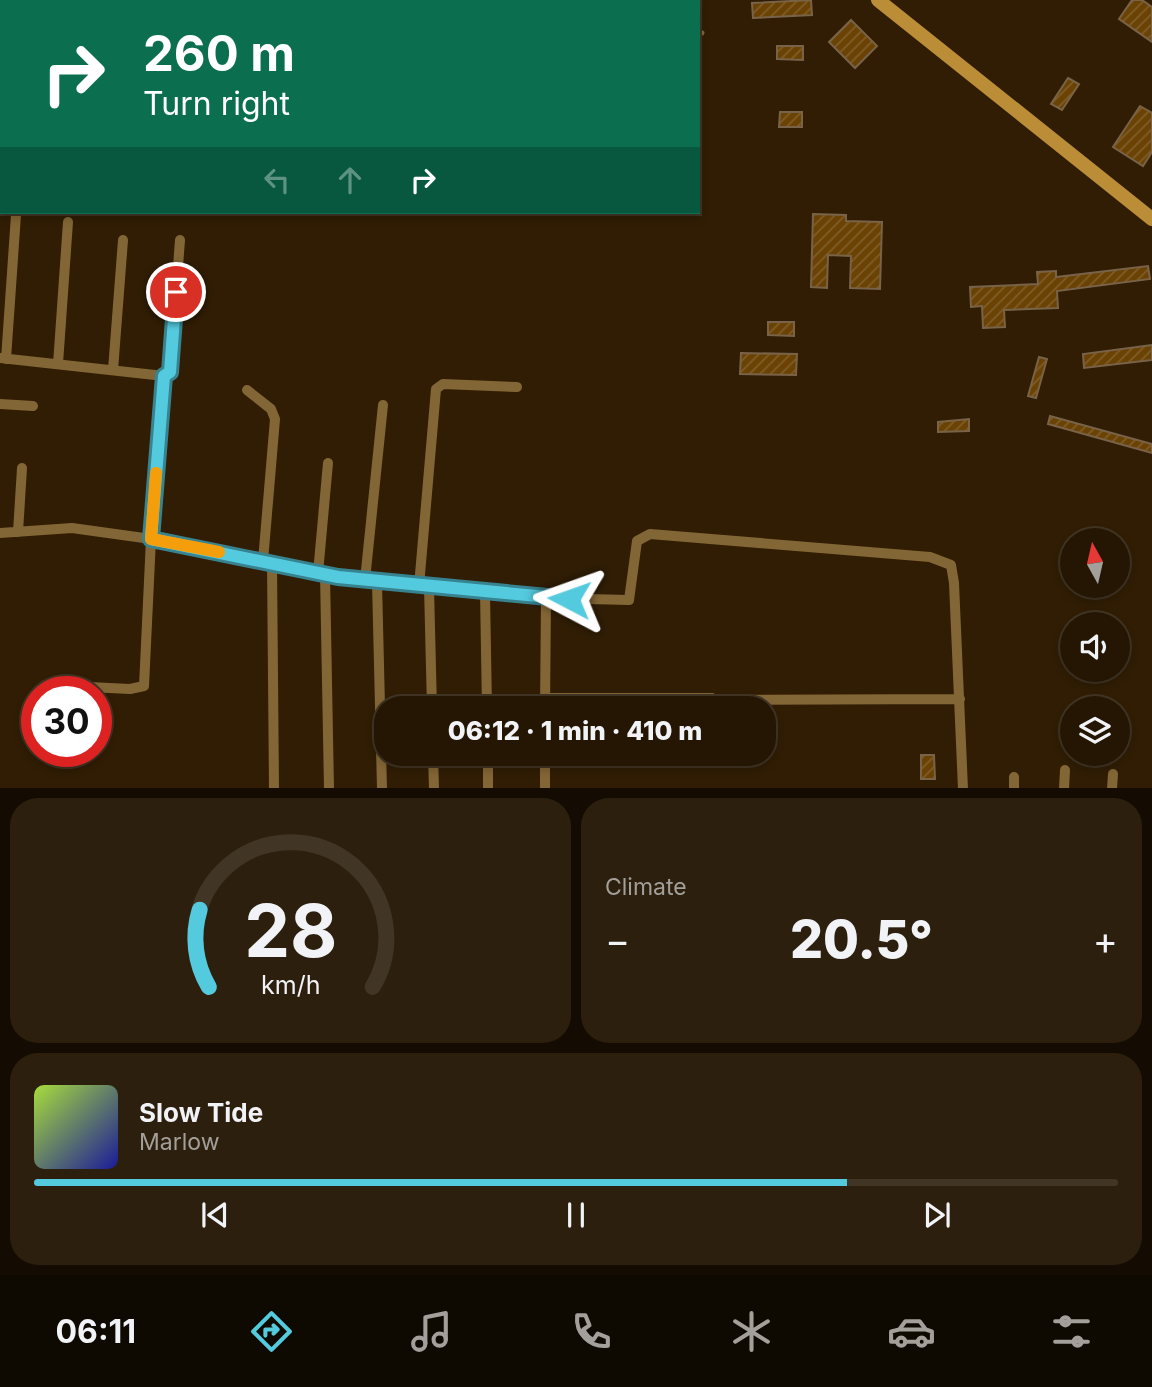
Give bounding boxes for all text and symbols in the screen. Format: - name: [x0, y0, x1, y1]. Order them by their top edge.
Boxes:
- text: 260 m: [143, 24, 295, 83]
- icon: right: [28, 28, 119, 119]
- text: Turn right: [143, 84, 290, 123]
- icon: left: [258, 161, 296, 199]
- icon: ahead: [331, 161, 369, 199]
- icon: right: [404, 161, 442, 199]
- pin: [146, 262, 206, 322]
- icon: arrive: [157, 273, 195, 311]
- north arrow: [1060, 528, 1130, 598]
- map controls: [1060, 528, 1130, 766]
- position arrow: [532, 562, 606, 636]
- button: sound: [1060, 612, 1130, 682]
- speed limit sign: 30: [21, 676, 112, 767]
- button: layers: [1060, 696, 1130, 766]
- text: 06:12 · 1 min · 410 m: [448, 715, 702, 746]
- text: Climate: [605, 873, 687, 901]
- text: 28: [244, 886, 337, 975]
- text: 20.5°: [790, 908, 933, 971]
- text: −: [605, 917, 630, 963]
- text: +: [1093, 917, 1118, 963]
- text: km/h: [261, 969, 320, 999]
- text: Slow Tide: [139, 1097, 263, 1128]
- text: Marlow: [139, 1128, 219, 1156]
- icon: previous: [196, 1196, 234, 1234]
- icon: pause: [557, 1196, 595, 1234]
- icon: next: [918, 1196, 956, 1234]
- icon: directions: [247, 1307, 296, 1356]
- icon: music: [407, 1307, 456, 1356]
- icon: phone: [567, 1307, 616, 1356]
- icon: climate: [727, 1307, 776, 1356]
- icon: car: [887, 1307, 936, 1356]
- icon: filters: [1047, 1307, 1096, 1356]
- text: 06:11: [56, 1312, 136, 1351]

